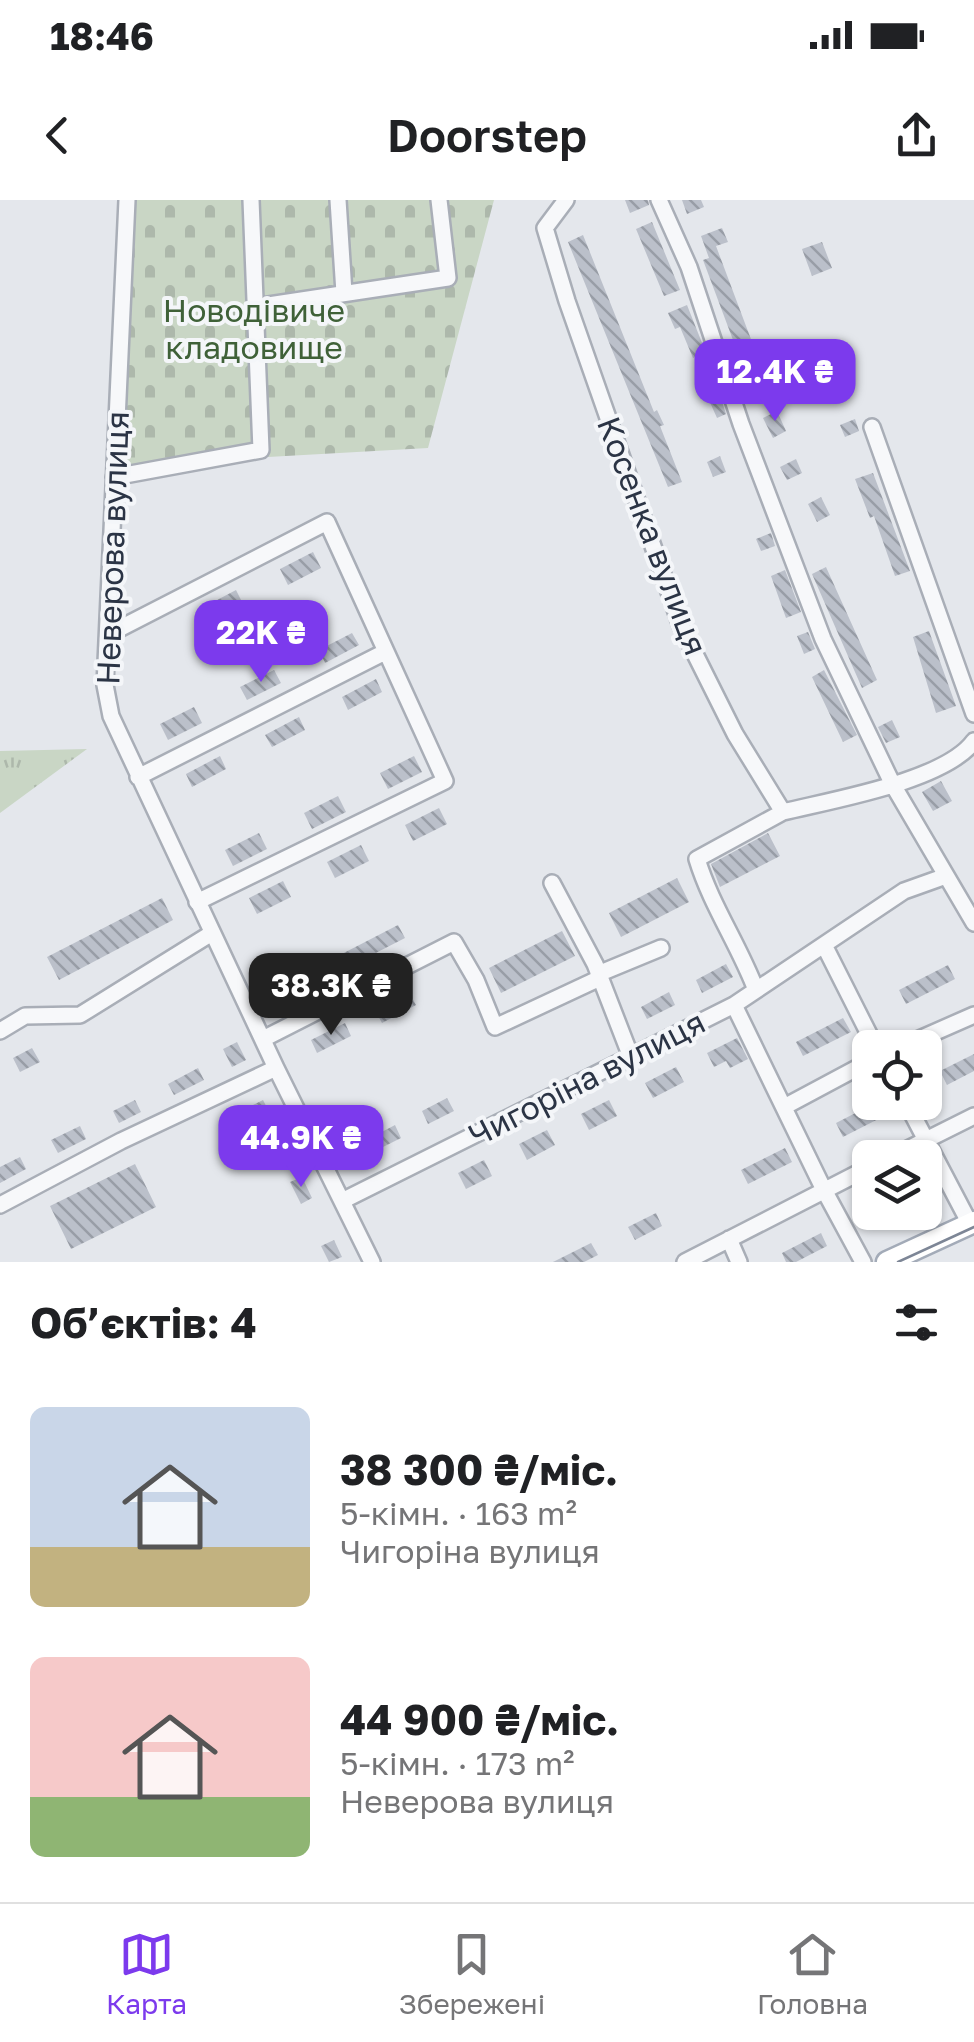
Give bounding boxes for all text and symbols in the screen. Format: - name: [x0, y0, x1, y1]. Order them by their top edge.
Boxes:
- text: 18:46: [50, 13, 154, 58]
- icon: back: [30, 108, 85, 163]
- text: Doorstep: [387, 108, 587, 162]
- icon: share: [889, 108, 944, 163]
- park label: Новодівиче кладовище: [163, 291, 345, 366]
- pin: 12.4K ₴: [683, 339, 867, 424]
- text: 12.4K ₴: [717, 352, 833, 390]
- street label: Неверова вулиця: [88, 410, 136, 686]
- street label: Косенка вулиця: [590, 411, 716, 660]
- pin: 22K ₴: [191, 600, 331, 685]
- text: 22K ₴: [216, 613, 306, 651]
- pin: 38.3K ₴: [239, 953, 423, 1038]
- text: 38.3K ₴: [271, 966, 391, 1004]
- street label: Чигоріна вулиця: [462, 1002, 711, 1154]
- map controls: [852, 1030, 942, 1230]
- button: locate: [852, 1030, 942, 1120]
- pin: 44.9K ₴: [209, 1105, 393, 1190]
- text: 44.9K ₴: [240, 1118, 362, 1156]
- button: layers: [852, 1140, 942, 1230]
- icon: filters: [889, 1295, 944, 1350]
- text: Об’єктів: 4: [30, 1297, 257, 1347]
- text: 38 300 ₴/міс.: [340, 1444, 618, 1494]
- icon: home: [110, 1447, 230, 1567]
- text: 5-кімн. · 163 m²: [340, 1494, 577, 1532]
- text: Чигоріна вулиця: [340, 1532, 600, 1570]
- text: 44 900 ₴/міс.: [340, 1694, 619, 1744]
- icon: home: [110, 1697, 230, 1817]
- text: 5-кімн. · 173 m²: [340, 1744, 575, 1782]
- text: Неверова вулиця: [340, 1782, 614, 1820]
- tab: Карта: [106, 1927, 187, 2020]
- tab: Збережені: [399, 1927, 545, 2020]
- tab: Головна: [757, 1927, 868, 2020]

